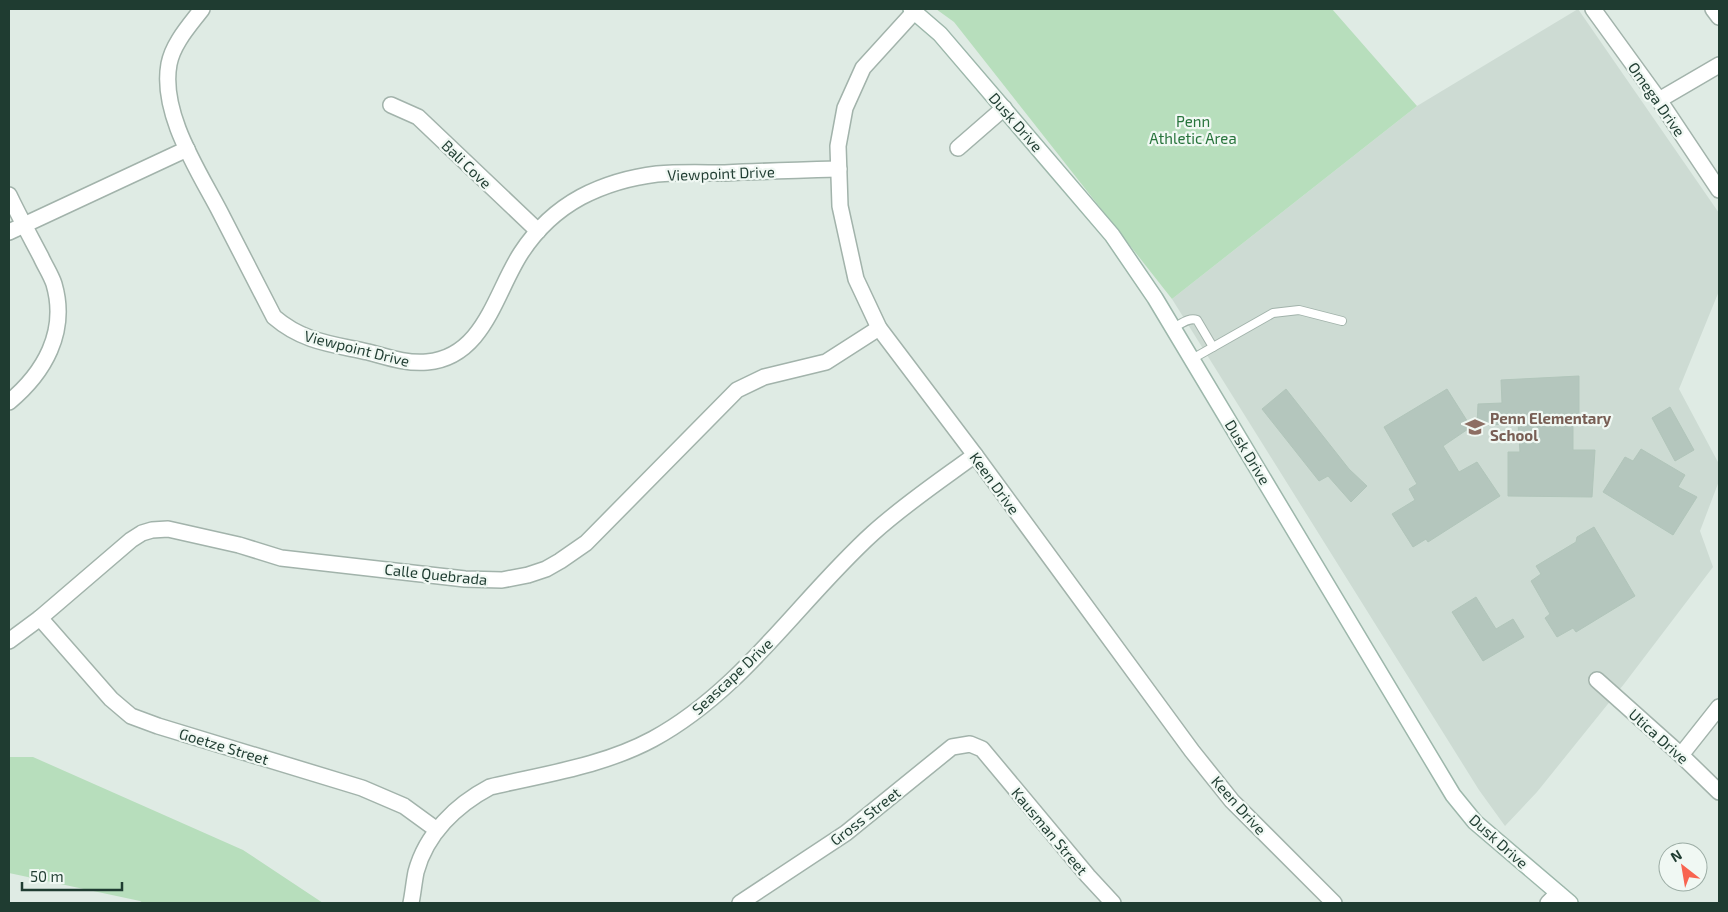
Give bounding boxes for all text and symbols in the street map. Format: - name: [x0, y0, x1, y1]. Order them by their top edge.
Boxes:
- street label: Omega Drive: [1625, 58, 1689, 140]
- street label: Dusk Drive: [985, 89, 1047, 155]
- park label: Penn Athletic Area: [1149, 112, 1237, 147]
- street label: Bali Cove: [438, 136, 496, 192]
- street label: Viewpoint Drive: [667, 162, 775, 184]
- street label: Viewpoint Drive: [303, 326, 411, 370]
- place label: Penn Elementary School: [1490, 409, 1612, 444]
- street label: Dusk Drive: [1222, 416, 1274, 488]
- school or university icon: Penn Elementary School: [1464, 416, 1486, 438]
- street label: Keen Drive: [966, 448, 1024, 518]
- street label: Calle Quebrada: [384, 560, 488, 589]
- street label: Seascape Drive: [688, 634, 776, 718]
- street label: Utica Drive: [1625, 705, 1693, 767]
- street label: Goetze Street: [177, 724, 271, 768]
- street label: Keen Drive: [1208, 772, 1270, 838]
- street label: Gross Street: [826, 783, 904, 849]
- street label: Kausman Street: [1008, 784, 1092, 879]
- street label: Dusk Drive: [1466, 810, 1532, 872]
- north arrow: [1658, 842, 1708, 892]
- text: N: [1667, 846, 1685, 865]
- scale bar: [22, 860, 122, 892]
- text: 50 m: [30, 867, 64, 885]

